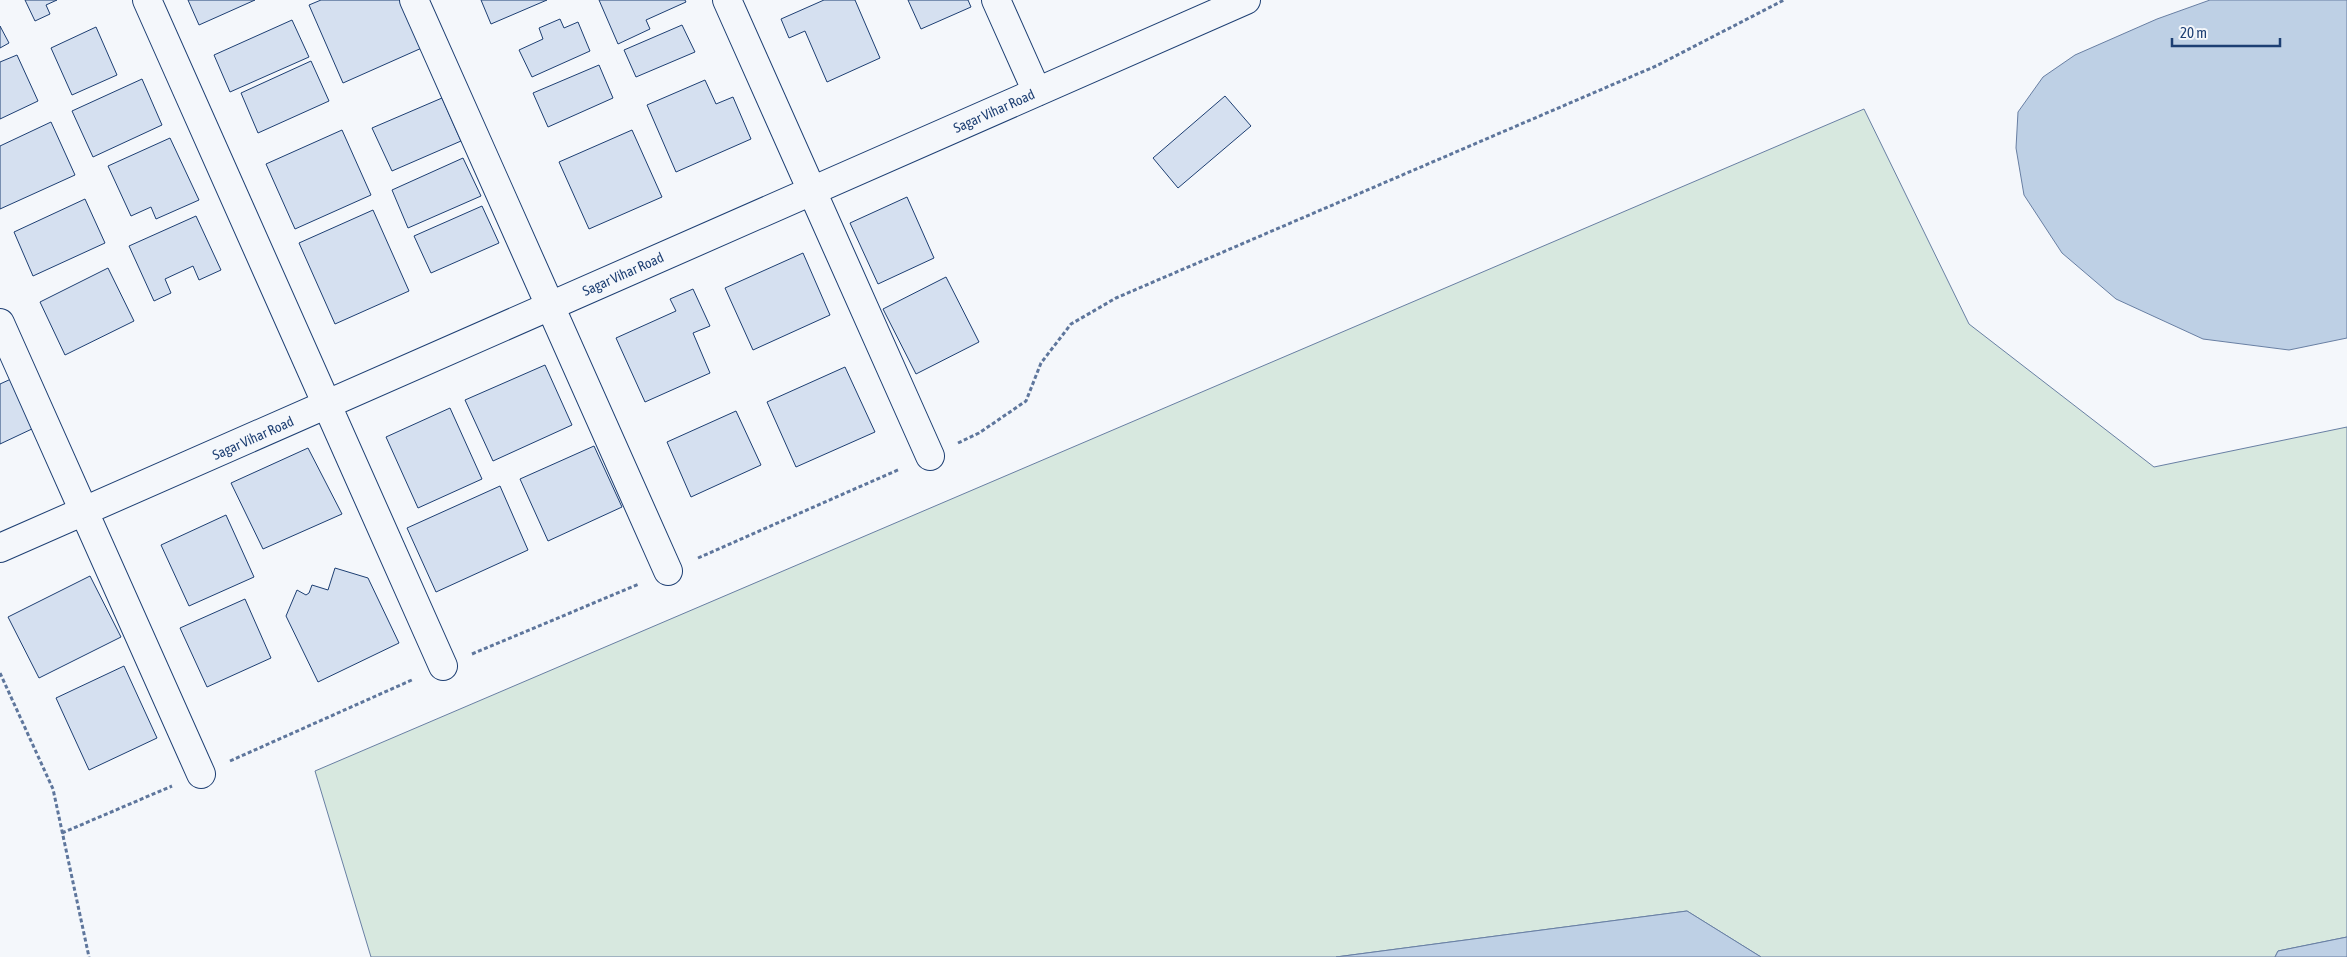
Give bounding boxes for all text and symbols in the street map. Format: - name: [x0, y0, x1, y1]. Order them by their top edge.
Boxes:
- scale bar: [2172, 15, 2280, 47]
- text: 20 m: [2180, 24, 2207, 41]
- street label: Sagar Vihar Road: [951, 86, 1037, 136]
- street label: Sagar Vihar Road: [580, 249, 666, 299]
- street label: Sagar Vihar Road: [210, 413, 296, 463]

